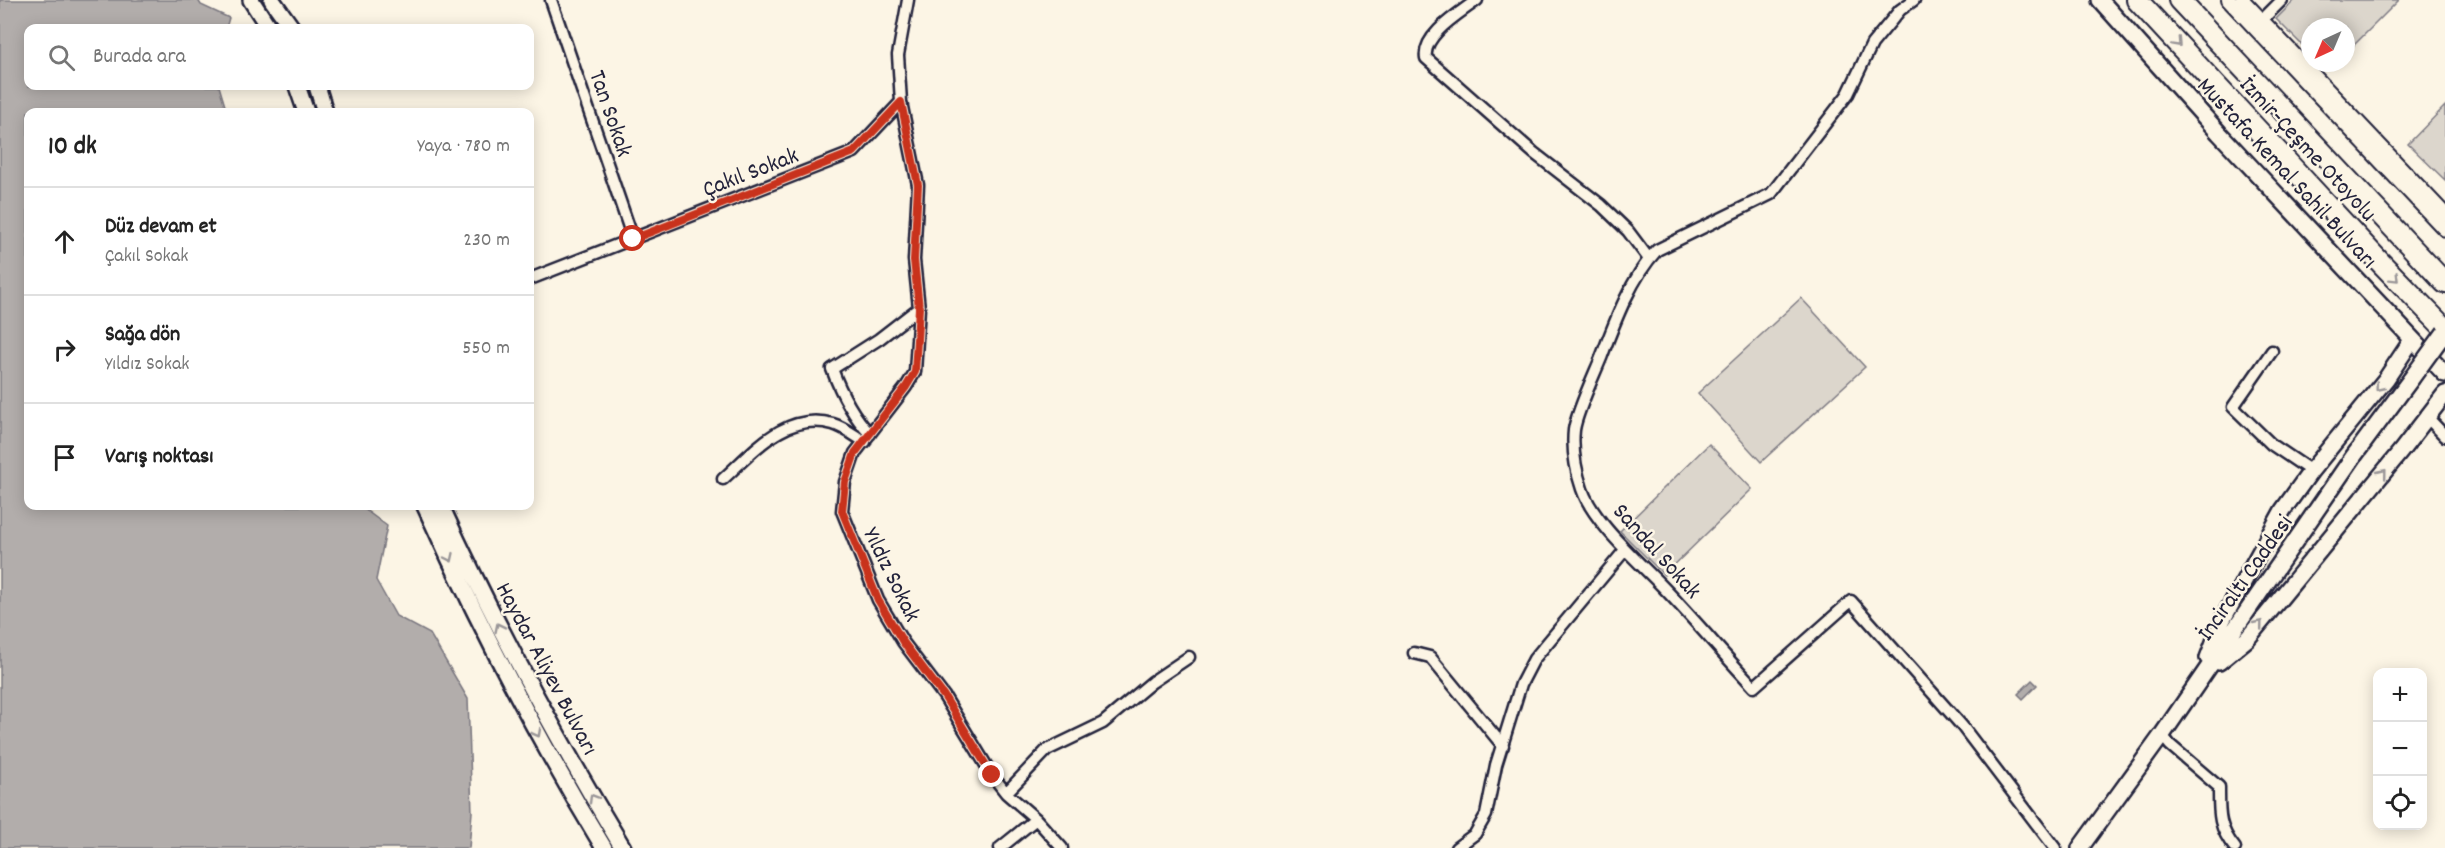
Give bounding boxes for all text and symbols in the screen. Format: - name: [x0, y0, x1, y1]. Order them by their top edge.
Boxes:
- north arrow: [2301, 18, 2355, 72]
- search box: [24, 24, 534, 90]
- one-way arrow: [2170, 36, 2181, 47]
- icon: search: [45, 41, 78, 74]
- text: Burada ara: [93, 42, 186, 73]
- street label: Tan Sokak: [578, 66, 640, 162]
- street label: İzmir-Çeşme Otoyolu: [2230, 70, 2383, 230]
- street label: Mustafa Kemal Sahil Bulvarı: [2188, 71, 2384, 277]
- text: 10 dk: [48, 129, 97, 166]
- text: Yaya · 780 m: [417, 133, 510, 161]
- street label: Çakıl Sokak: [698, 140, 804, 208]
- text: Düz devam et: [105, 212, 217, 243]
- icon: ahead: [48, 225, 81, 258]
- route start: [619, 225, 645, 251]
- text: 230 m: [463, 227, 510, 255]
- text: Çakıl Sokak: [105, 243, 188, 271]
- one-way arrow: [2388, 271, 2399, 282]
- text: Sağa dön: [105, 320, 180, 351]
- icon: right: [48, 333, 81, 366]
- text: 550 m: [462, 335, 510, 363]
- text: Yıldız Sokak: [105, 351, 190, 379]
- one-way arrow: [2375, 381, 2386, 392]
- icon: arrive: [48, 441, 81, 474]
- text: Varış noktası: [105, 442, 213, 473]
- one-way arrow: [2375, 469, 2386, 480]
- street label: Sandal Sokak: [1603, 496, 1708, 608]
- street label: İnciraltı Caddesi: [2190, 509, 2303, 649]
- street label: Yıldız Sokak: [853, 522, 928, 628]
- one-way arrow: [442, 552, 454, 563]
- street label: Haydar Aliyev Bulvarı: [485, 577, 605, 762]
- one-way arrow: [2252, 620, 2263, 631]
- one-way arrow: [495, 622, 507, 633]
- map controls: [2373, 668, 2427, 830]
- button: +: [2373, 668, 2427, 722]
- button: −: [2373, 722, 2427, 776]
- one-way arrow: [530, 726, 541, 737]
- route end: [978, 761, 1004, 787]
- button: locate: [2373, 776, 2427, 830]
- one-way arrow: [588, 794, 600, 804]

